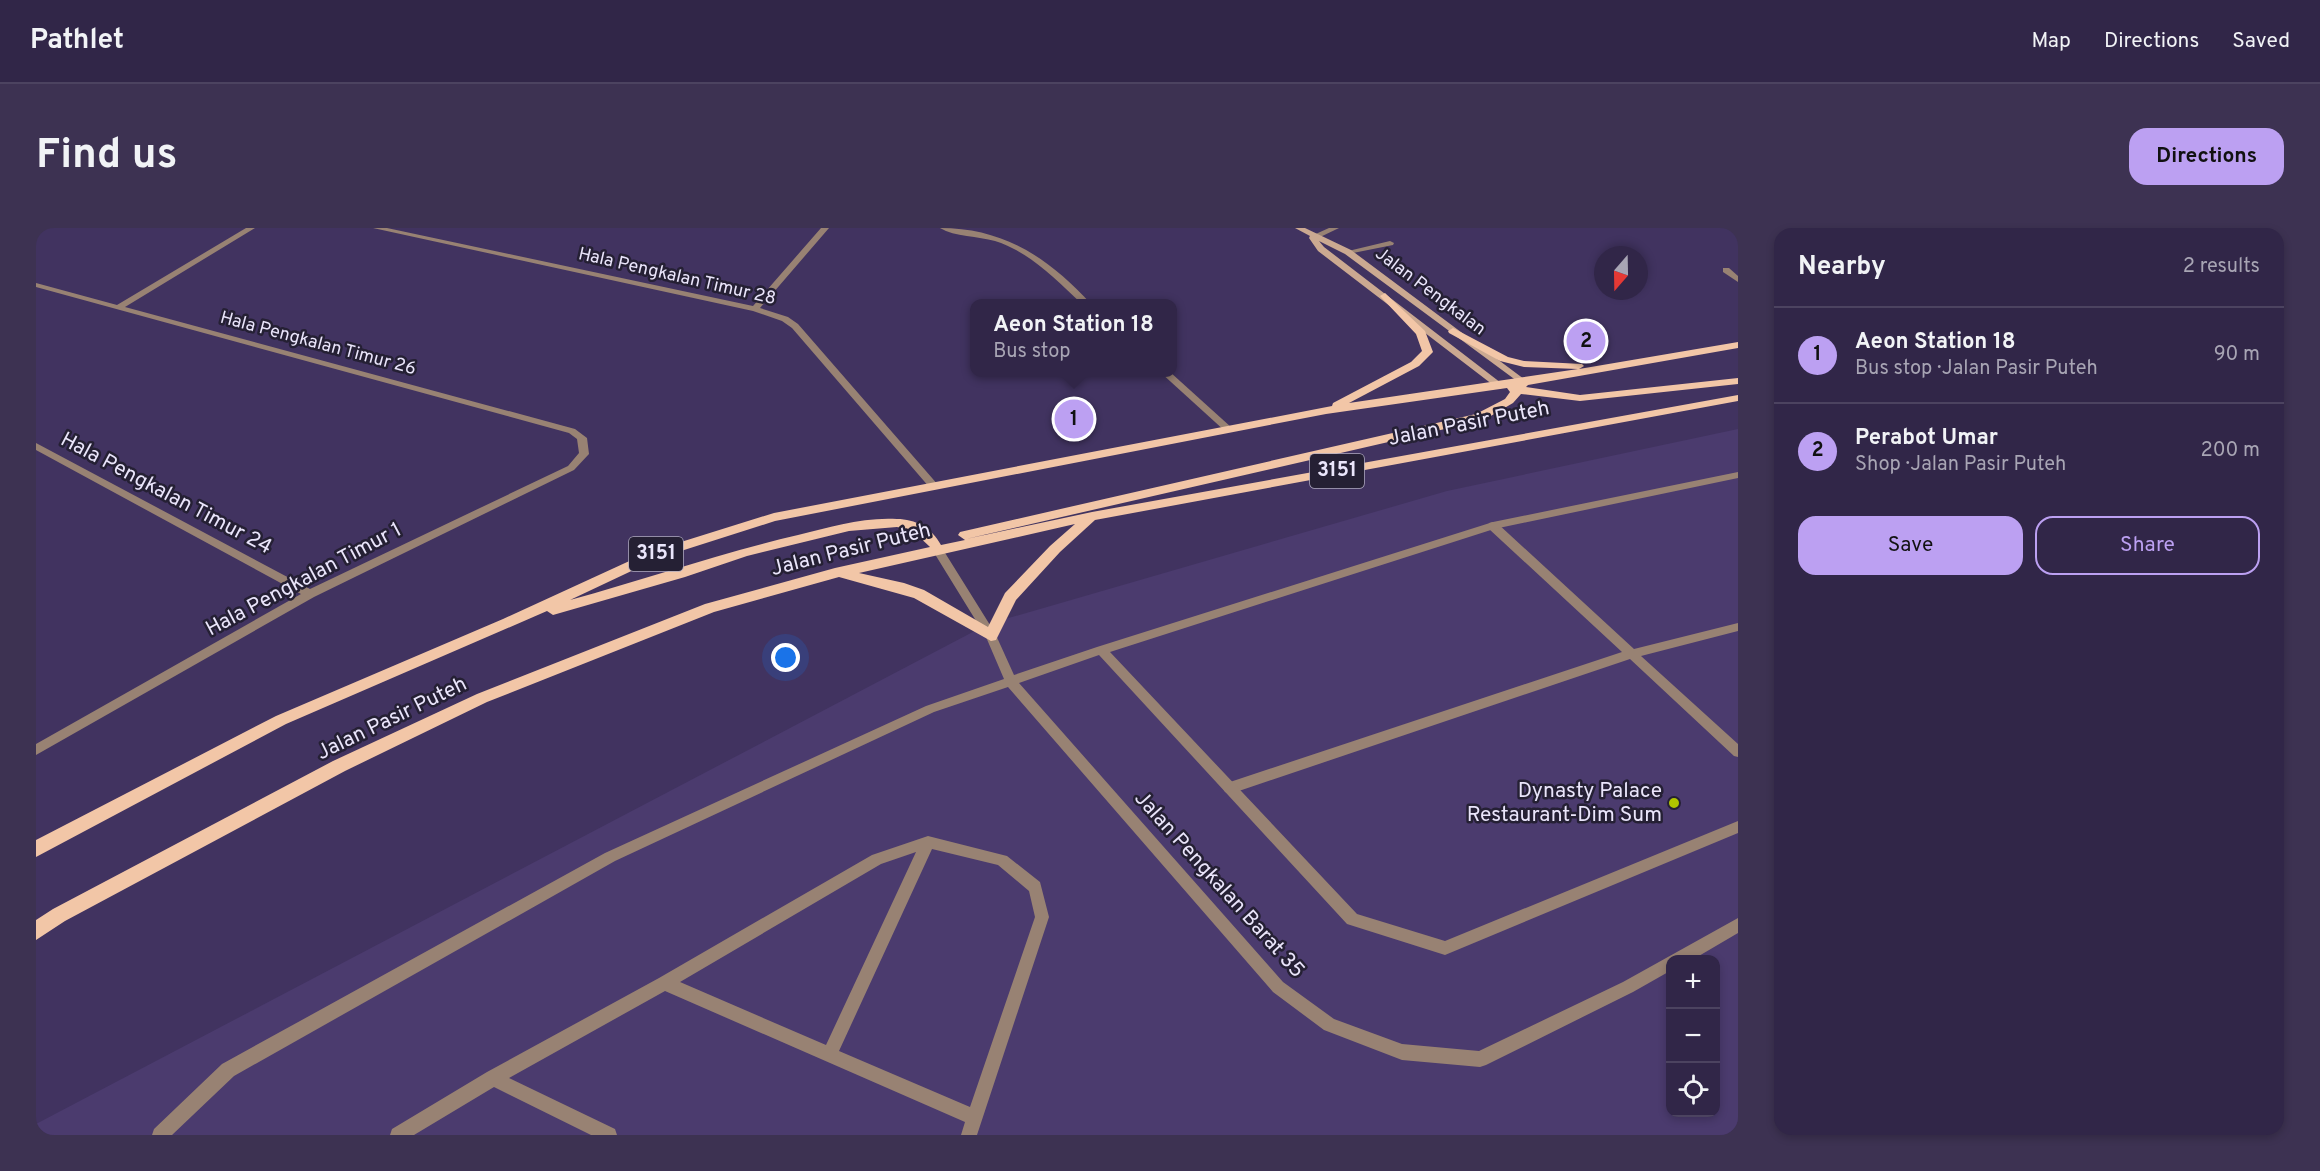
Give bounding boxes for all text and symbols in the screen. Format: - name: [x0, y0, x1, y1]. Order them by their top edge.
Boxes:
- text: Pathlet: [30, 23, 124, 59]
- text: Map: [2031, 28, 2071, 55]
- text: Directions: [2104, 28, 2199, 55]
- text: Saved: [2232, 28, 2290, 55]
- button: Directions: [2129, 128, 2284, 185]
- text: Find us: [36, 130, 177, 183]
- street label: Hala Pengkalan Timur 28: [576, 243, 778, 311]
- street label: Jalan Pengkalan: [1370, 243, 1490, 341]
- north arrow: [1594, 246, 1648, 300]
- text: Nearby: [1798, 251, 1886, 284]
- text: 2 results: [2183, 254, 2260, 280]
- popup: [970, 299, 1177, 377]
- street label: Hala Pengkalan Timur 26: [217, 307, 419, 381]
- text: Aeon Station 18: [993, 312, 1154, 339]
- pin: 2: [1566, 318, 1606, 364]
- text: Aeon Station 18: [1855, 329, 2016, 356]
- text: Bus stop: [993, 339, 1071, 365]
- text: 1: [1814, 342, 1822, 368]
- text: 90 m: [2214, 342, 2260, 368]
- text: Bus stop · Jalan Pasir Puteh: [1855, 356, 2098, 382]
- street label: Jalan Pasir Puteh: [1386, 395, 1552, 453]
- pin: 1: [1054, 396, 1094, 441]
- text: Perabot Umar: [1855, 425, 1998, 452]
- street label: Hala Pengkalan Timur 24: [56, 427, 276, 561]
- text: 2: [1811, 438, 1824, 464]
- text: 200 m: [2201, 438, 2260, 464]
- text: Shop · Jalan Pasir Puteh: [1855, 452, 2066, 478]
- road number: 3151: [1310, 454, 1364, 488]
- button: Save: [1798, 516, 2023, 575]
- button: Share: [2035, 516, 2260, 575]
- street label: Hala Pengkalan Timur 1: [201, 517, 407, 643]
- street label: Jalan Pasir Puteh: [768, 517, 934, 583]
- road number: 3151: [629, 537, 683, 571]
- your location: [771, 643, 800, 672]
- street label: Jalan Pasir Puteh: [312, 671, 472, 767]
- place label: Dynasty Palace Restaurant-Dim Sum: [1467, 778, 1662, 829]
- street label: Jalan Pengkalan Barat 35: [1128, 786, 1310, 984]
- marker: Dynasty Palace Restaurant-Dim Sum: [1667, 796, 1681, 810]
- map controls: [1666, 955, 1720, 1117]
- button: +: [1666, 955, 1720, 1009]
- button: −: [1666, 1009, 1720, 1063]
- button: locate: [1666, 1063, 1720, 1117]

